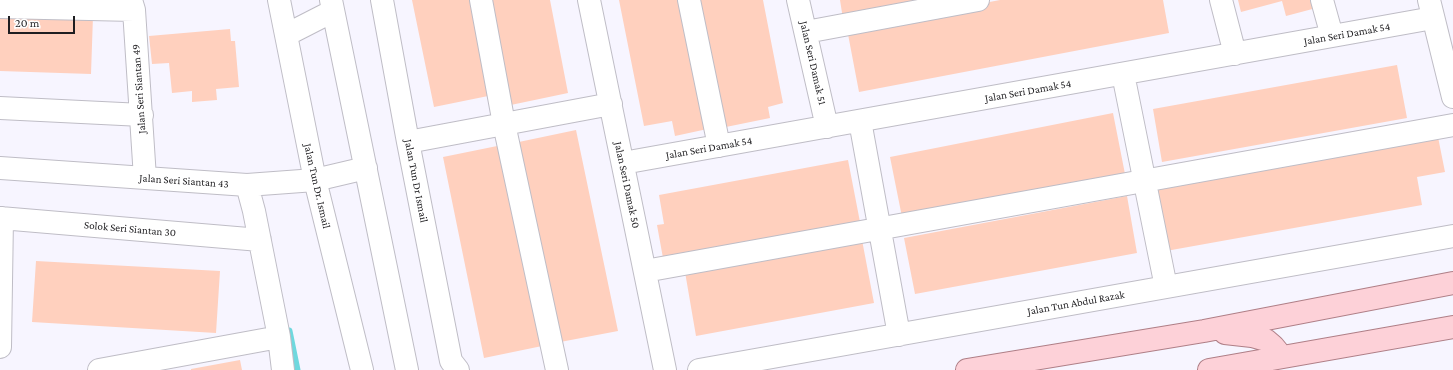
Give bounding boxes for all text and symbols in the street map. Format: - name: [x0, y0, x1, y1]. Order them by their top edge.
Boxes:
- scale bar: [10, 8, 77, 34]
- text: 20 m: [15, 16, 39, 30]
- street label: Jalan Seri Damak 51: [797, 20, 829, 106]
- street label: Jalan Seri Damak 54: [1303, 20, 1391, 48]
- street label: Jalan Seri Siantan 49: [129, 44, 149, 134]
- street label: Jalan Seri Damak 54: [984, 77, 1072, 105]
- street label: Jalan Seri Damak 54: [665, 134, 753, 162]
- street label: Jalan Tun Dr Ismail: [401, 138, 431, 224]
- street label: Jalan Seri Damak 50: [611, 140, 643, 230]
- street label: Jalan Tun Dr. Ismail: [301, 142, 333, 230]
- street label: Jalan Seri Siantan 43: [139, 171, 229, 191]
- street label: Solok Seri Siantan 30: [83, 218, 177, 240]
- street label: Jalan Tun Abdul Razak: [1026, 288, 1126, 318]

